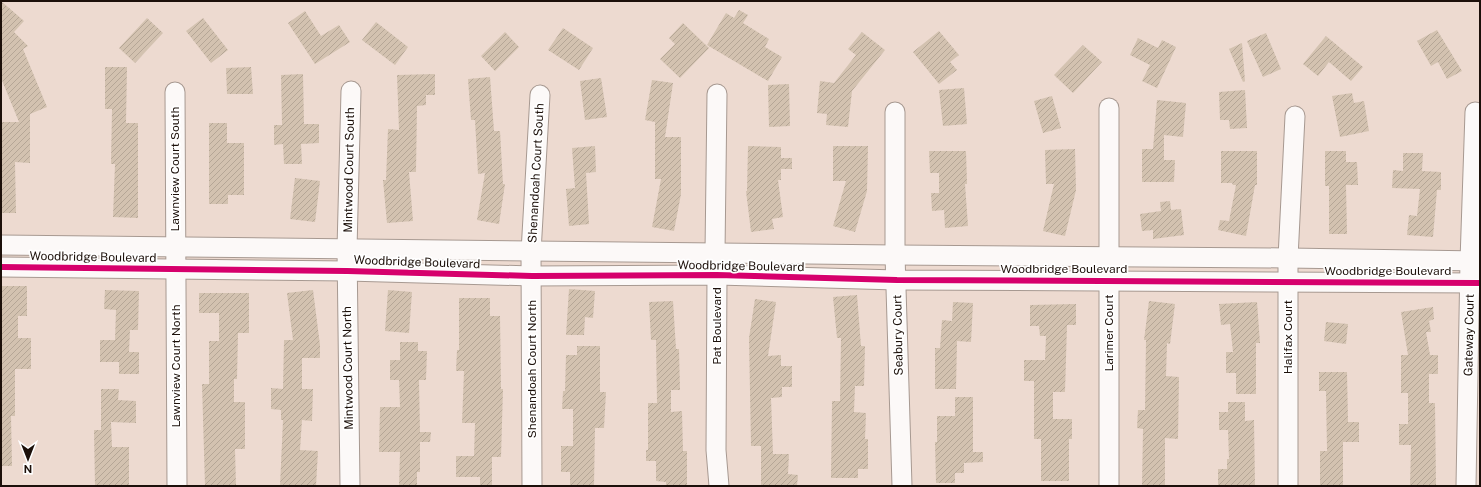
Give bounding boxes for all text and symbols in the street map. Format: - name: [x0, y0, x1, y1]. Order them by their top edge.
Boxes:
- street label: Shenandoah Court South: [525, 103, 547, 243]
- street label: Lawnview Court South: [168, 107, 182, 231]
- street label: Mintwood Court South: [341, 107, 357, 233]
- street label: Woodbridge Boulevard: [29, 249, 157, 265]
- street label: Woodbridge Boulevard: [353, 253, 481, 271]
- street label: Woodbridge Boulevard: [677, 258, 805, 274]
- street label: Woodbridge Boulevard: [1001, 262, 1127, 276]
- street label: Woodbridge Boulevard: [1325, 264, 1451, 278]
- street label: Pat Boulevard: [710, 287, 724, 365]
- street label: Gateway Court: [1461, 293, 1477, 376]
- street label: Seabury Court: [890, 294, 906, 376]
- street label: Larimer Court: [1102, 294, 1116, 372]
- street label: Halifax Court: [1281, 299, 1295, 374]
- street label: Shenandoah Court North: [525, 300, 539, 438]
- street label: Lawnview Court North: [169, 304, 183, 428]
- street label: Mintwood Court North: [340, 306, 356, 430]
- north arrow: [8, 439, 48, 479]
- text: N: [24, 463, 32, 475]

